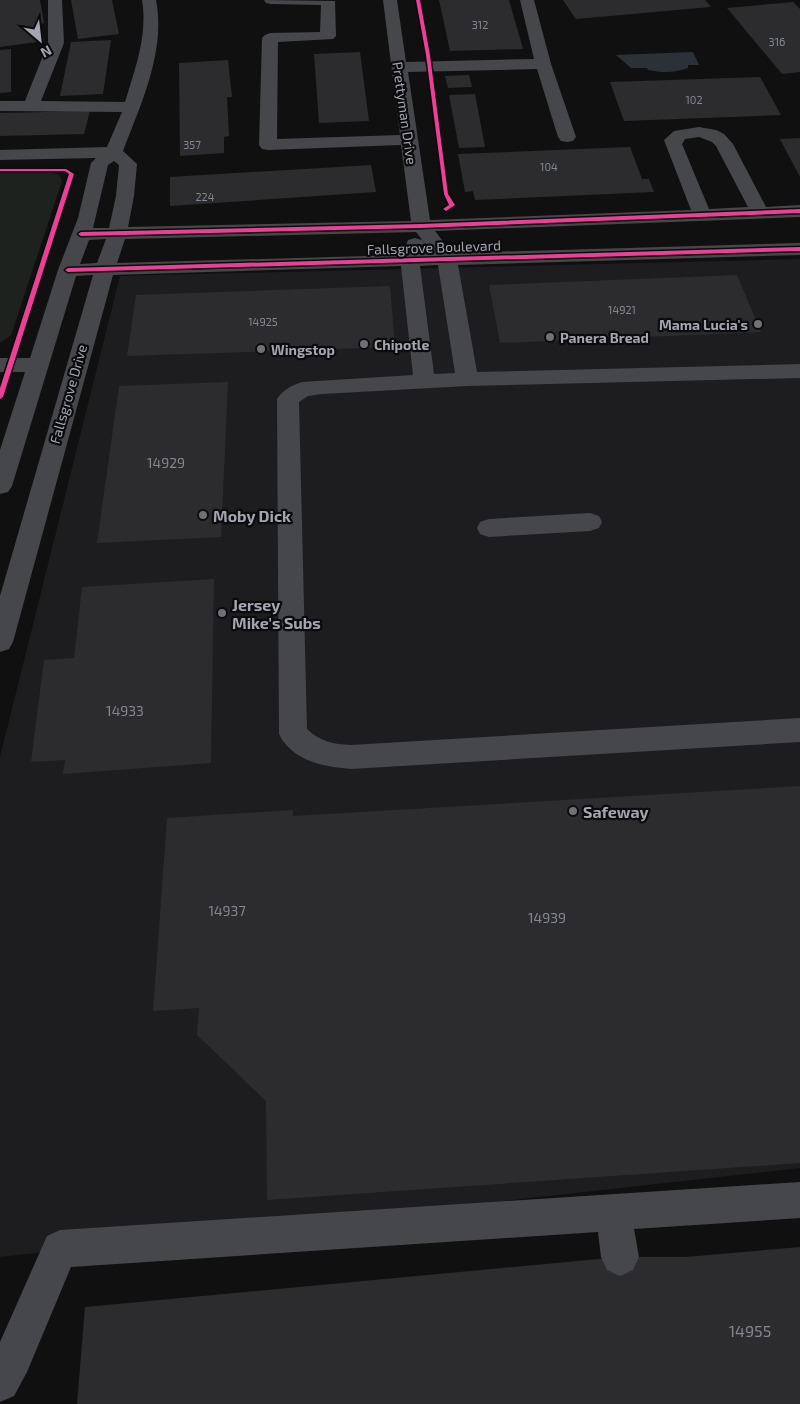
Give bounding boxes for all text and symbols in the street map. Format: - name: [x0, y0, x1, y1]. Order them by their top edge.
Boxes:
- north arrow: [15, 15, 65, 65]
- house number: 312: [472, 18, 488, 31]
- house number: 316: [769, 35, 785, 48]
- text: N: [38, 42, 55, 62]
- street label: Prettyman Drive: [389, 60, 421, 166]
- house number: 102: [685, 93, 703, 106]
- house number: 357: [183, 138, 201, 151]
- house number: 104: [540, 160, 558, 173]
- house number: 224: [195, 190, 215, 203]
- street label: Fallsgrove Boulevard: [367, 236, 501, 258]
- house number: 14921: [608, 303, 636, 316]
- house number: 14925: [248, 315, 278, 328]
- place label: Mama Lucia's: [659, 316, 748, 333]
- marker: Mama Lucia's: [752, 318, 764, 330]
- place label: Panera Bread: [560, 329, 649, 346]
- marker: Panera Bread: [544, 331, 556, 343]
- place label: Chipotle: [374, 336, 429, 353]
- marker: Chipotle: [358, 338, 370, 350]
- place label: Wingstop: [271, 341, 335, 358]
- street label: Fallsgrove Drive: [46, 342, 90, 446]
- marker: Wingstop: [255, 343, 267, 355]
- house number: 14929: [147, 454, 185, 471]
- place label: Moby Dick: [213, 506, 291, 526]
- marker: Moby Dick: [197, 509, 209, 521]
- place label: Jersey Mike's Subs: [232, 595, 321, 632]
- marker: Jersey Mike's Subs: [216, 607, 228, 619]
- house number: 14933: [106, 702, 144, 719]
- place label: Safeway: [583, 802, 649, 822]
- marker: Safeway: [567, 805, 579, 817]
- house number: 14937: [208, 902, 246, 919]
- house number: 14939: [528, 909, 566, 926]
- house number: 14955: [729, 1321, 771, 1340]

